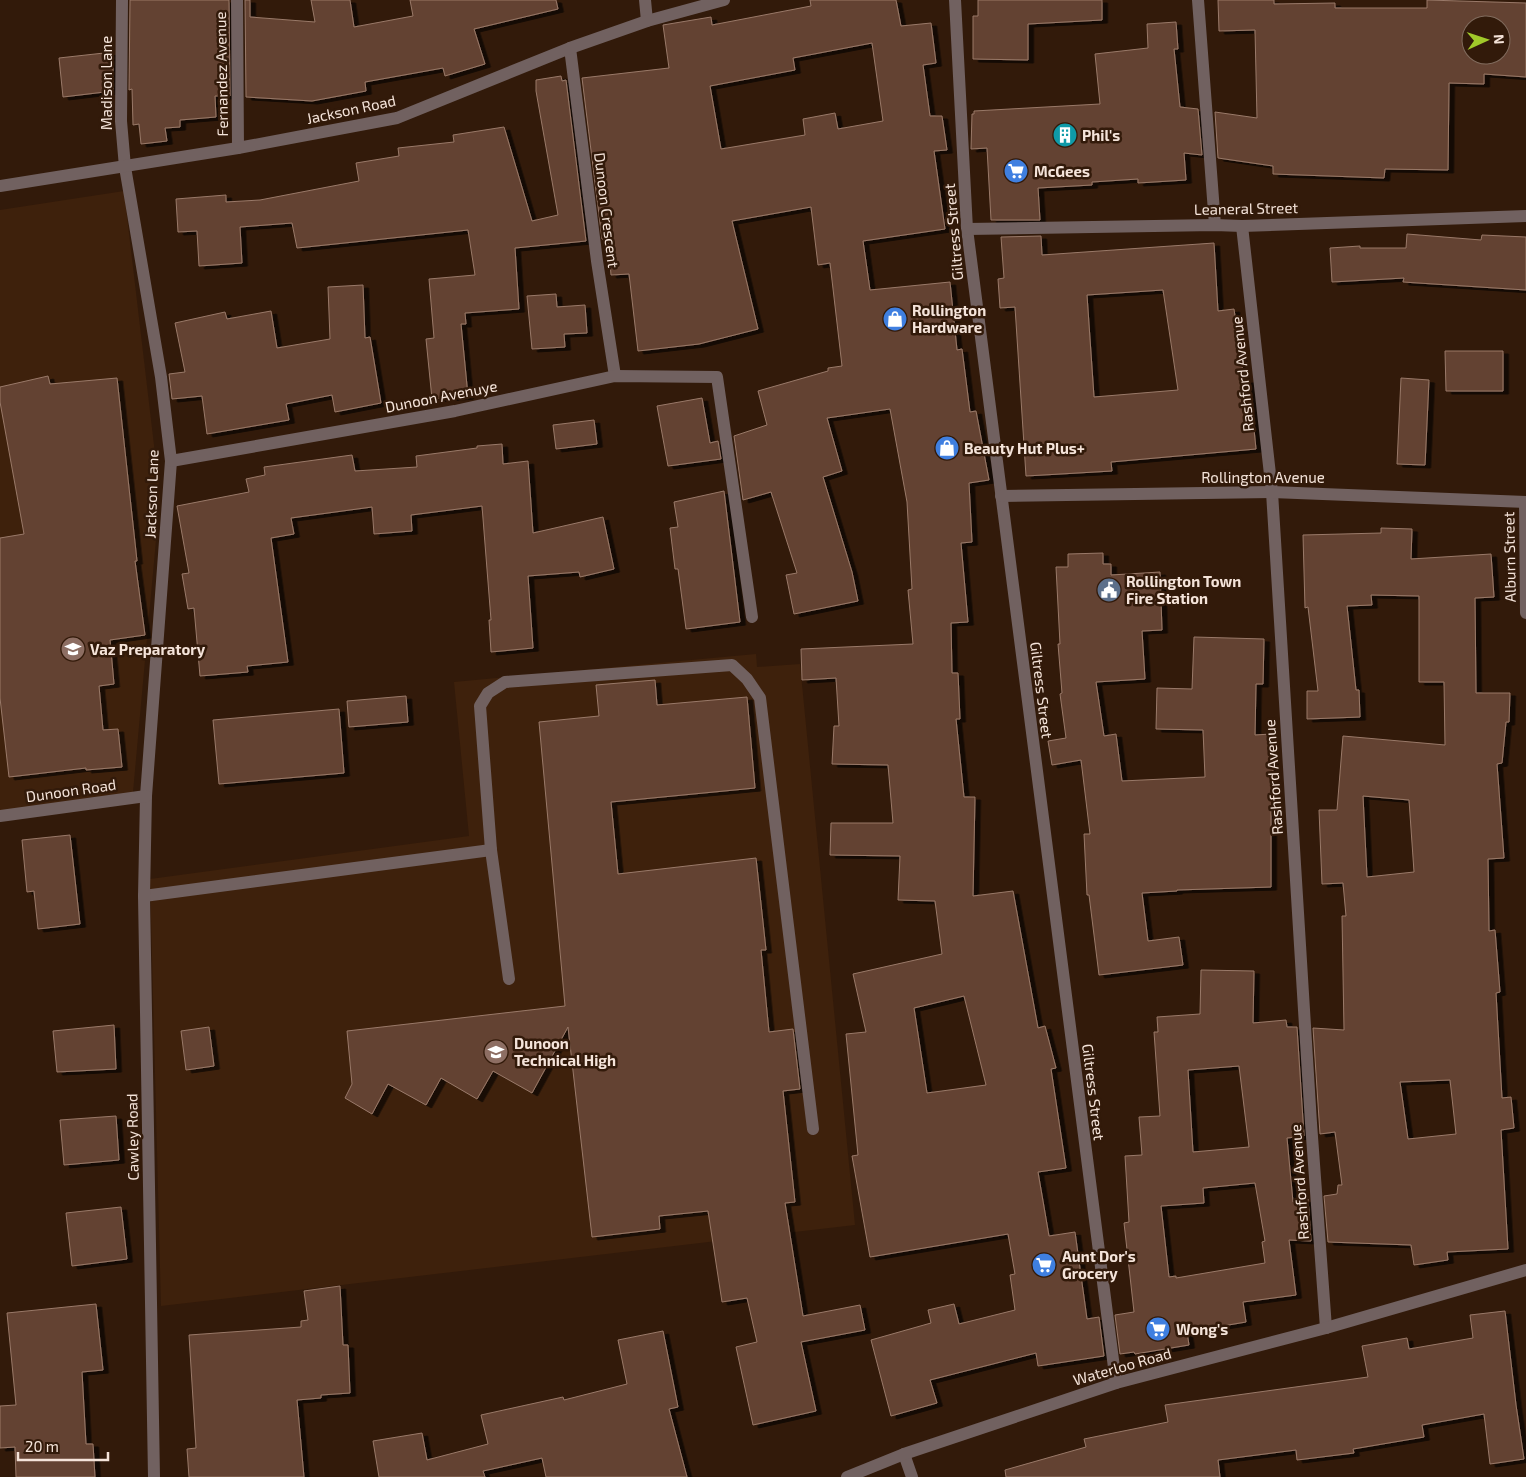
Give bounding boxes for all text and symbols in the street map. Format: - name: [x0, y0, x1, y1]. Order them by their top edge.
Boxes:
- street label: Fernandez Avenue: [211, 11, 231, 137]
- north arrow: [1461, 15, 1511, 65]
- text: N: [1491, 34, 1508, 45]
- street label: Madison Lane: [97, 36, 115, 130]
- street label: Jackson Road: [305, 91, 397, 127]
- building icon: Phil's: [1052, 122, 1078, 148]
- place label: Phil's: [1082, 126, 1120, 144]
- street label: Dunoon Crescent: [591, 151, 623, 269]
- supermarket icon: McGees: [1003, 158, 1029, 184]
- place label: McGees: [1034, 162, 1090, 180]
- street label: Giltress Street: [940, 182, 966, 281]
- street label: Leaneral Street: [1194, 198, 1298, 218]
- place label: Rollington Hardware: [912, 301, 986, 336]
- shop icon: Rollington Hardware: [882, 306, 908, 332]
- street label: Rashford Avenue: [1227, 316, 1257, 432]
- street label: Dunoon Avenuye: [383, 376, 499, 416]
- shop icon: Beauty Hut Plus+: [934, 435, 960, 461]
- place label: Beauty Hut Plus+: [964, 439, 1085, 458]
- street label: Jackson Lane: [140, 449, 162, 539]
- street label: Rollington Avenue: [1201, 468, 1325, 486]
- street label: Alburn Street: [1499, 511, 1519, 602]
- place label: Rollington Town Fire Station: [1126, 572, 1241, 607]
- public building icon: Rollington Town Fire Station: [1096, 577, 1122, 603]
- school or university icon: Vaz Preparatory: [60, 636, 86, 662]
- place label: Vaz Preparatory: [90, 640, 206, 659]
- street label: Giltress Street: [1027, 641, 1057, 740]
- street label: Rashford Avenue: [1260, 719, 1286, 835]
- street label: Dunoon Road: [25, 775, 117, 805]
- place label: Dunoon Technical High: [514, 1034, 616, 1069]
- school or university icon: Dunoon Technical High: [483, 1039, 509, 1065]
- street label: Giltress Street: [1079, 1043, 1109, 1142]
- street label: Cawley Road: [122, 1093, 142, 1181]
- street label: Rashford Avenue: [1286, 1124, 1312, 1240]
- place label: Aunt Dor's Grocery: [1062, 1247, 1136, 1283]
- supermarket icon: Aunt Dor's Grocery: [1031, 1252, 1057, 1278]
- supermarket icon: Wong's: [1145, 1316, 1171, 1342]
- place label: Wong's: [1176, 1320, 1228, 1338]
- street label: Waterloo Road: [1071, 1343, 1173, 1389]
- scale bar: [18, 1430, 108, 1462]
- text: 20 m: [25, 1437, 59, 1455]

